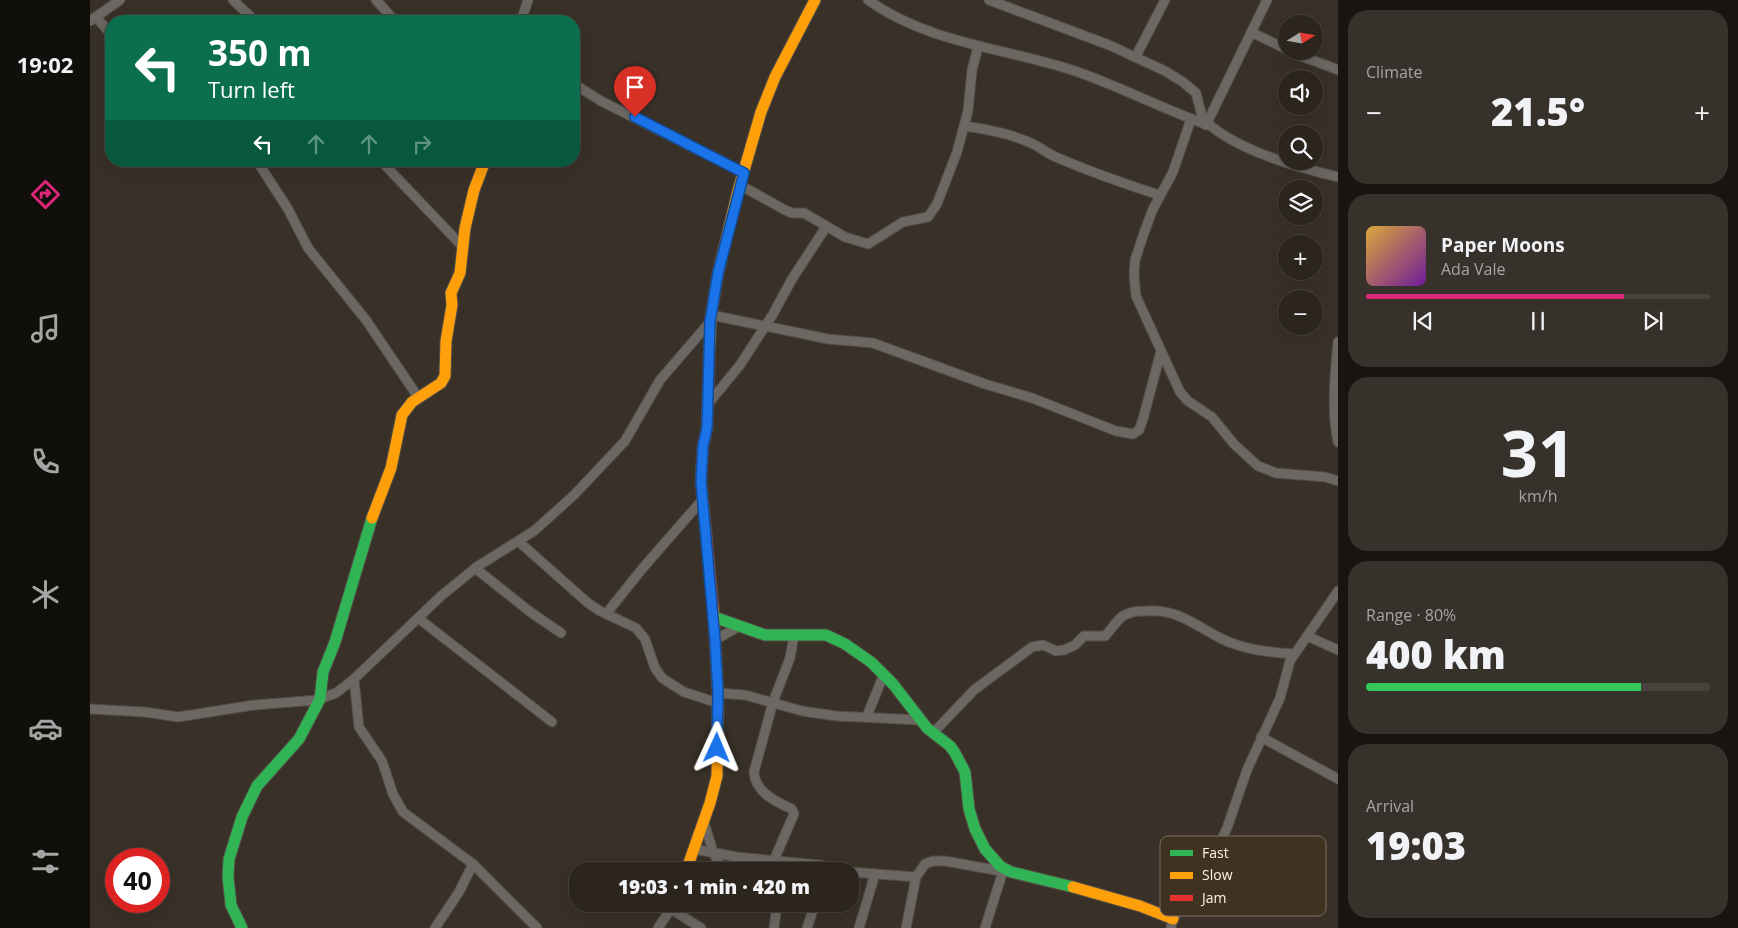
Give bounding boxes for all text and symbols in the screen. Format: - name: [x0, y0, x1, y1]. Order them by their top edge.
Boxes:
- north arrow: [1278, 15, 1322, 60]
- map controls: [1278, 15, 1323, 335]
- text: 350 m: [208, 29, 312, 76]
- icon: left: [125, 35, 190, 100]
- text: 19:02: [17, 49, 73, 79]
- text: Climate: [1366, 61, 1423, 83]
- pin: [614, 66, 656, 117]
- button: sound: [1278, 70, 1323, 115]
- icon: arrive: [621, 73, 649, 101]
- text: Turn left: [208, 74, 295, 104]
- text: 21.5°: [1491, 85, 1585, 137]
- text: −: [1366, 93, 1382, 131]
- text: +: [1694, 93, 1710, 131]
- button: search: [1278, 125, 1323, 170]
- icon: left: [249, 130, 277, 158]
- icon: ahead: [302, 130, 330, 158]
- icon: ahead: [355, 130, 383, 158]
- icon: right: [408, 130, 436, 158]
- icon: directions: [28, 177, 63, 212]
- button: layers: [1278, 180, 1323, 225]
- text: Paper Moons: [1441, 232, 1565, 258]
- button: +: [1278, 235, 1323, 280]
- text: Ada Vale: [1441, 258, 1505, 280]
- button: −: [1278, 290, 1323, 335]
- icon: previous: [1409, 307, 1437, 335]
- icon: pause: [1524, 307, 1552, 335]
- icon: next: [1639, 307, 1667, 335]
- icon: music: [28, 311, 63, 346]
- text: 31: [1501, 408, 1575, 496]
- icon: phone: [28, 444, 63, 479]
- text: km/h: [1519, 485, 1557, 507]
- icon: climate: [28, 577, 63, 612]
- text: Range · 80%: [1366, 604, 1456, 626]
- text: 400 km: [1366, 628, 1506, 680]
- icon: car: [28, 711, 63, 746]
- position arrow: [690, 721, 742, 773]
- text: Arrival: [1366, 795, 1414, 817]
- text: 19:03: [1366, 819, 1466, 871]
- legend: [1160, 836, 1326, 916]
- text: Fast: [1202, 843, 1229, 862]
- icon: filters: [28, 844, 63, 879]
- speed limit sign: 40: [105, 848, 170, 913]
- text: Slow: [1202, 865, 1233, 884]
- text: 19:03 · 1 min · 420 m: [618, 874, 810, 900]
- text: Jam: [1200, 888, 1227, 907]

